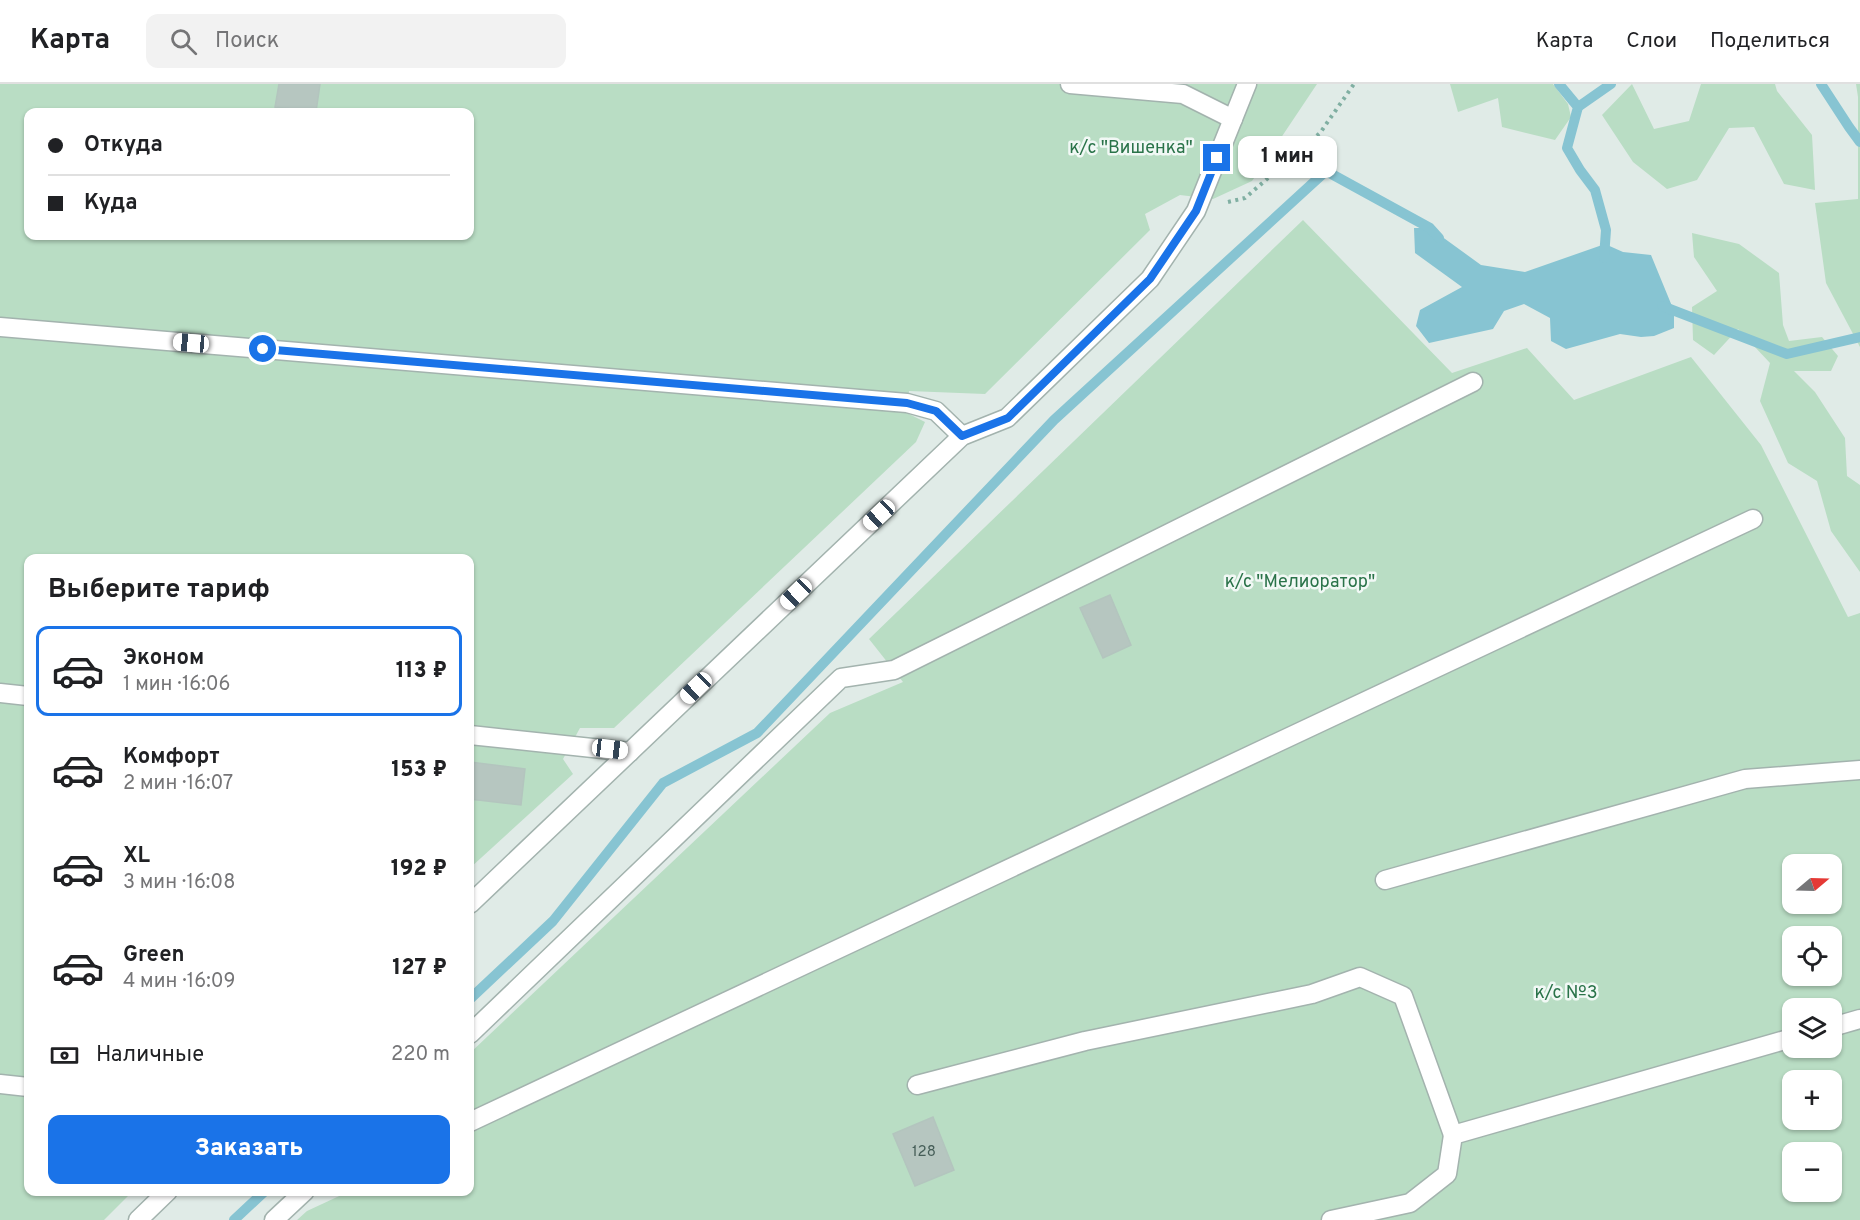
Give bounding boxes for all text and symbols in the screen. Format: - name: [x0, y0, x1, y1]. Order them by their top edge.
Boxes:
- search box: [146, 14, 566, 68]
- text: Карта: [30, 23, 110, 59]
- icon: search: [167, 25, 200, 58]
- text: Поиск: [215, 28, 279, 55]
- text: Карта: [1536, 28, 1593, 55]
- text: Слои: [1626, 28, 1677, 55]
- text: Поделиться: [1710, 28, 1830, 55]
- text: Откуда: [84, 132, 163, 159]
- park label: к/с "Вишенка": [1069, 137, 1193, 160]
- callout: 1 мин: [1238, 137, 1337, 179]
- route end: [1203, 144, 1230, 171]
- text: 1 мин: [1261, 144, 1314, 170]
- text: Куда: [84, 190, 138, 217]
- car: [172, 332, 210, 354]
- route start: [249, 335, 276, 362]
- car: [860, 496, 898, 534]
- park label: к/с "Мелиоратор": [1225, 571, 1375, 594]
- text: Выберите тариф: [48, 573, 270, 607]
- car: [777, 575, 815, 613]
- icon: car: [51, 644, 105, 698]
- text: Эконом: [123, 645, 204, 672]
- text: 113 ₽: [396, 658, 447, 685]
- car: [677, 669, 715, 707]
- text: 1 мин · 16:06: [123, 672, 231, 698]
- car: [591, 738, 629, 760]
- icon: car: [51, 743, 105, 797]
- text: Комфорт: [123, 744, 220, 771]
- text: 153 ₽: [391, 757, 447, 784]
- text: 2 мин · 16:07: [123, 771, 233, 797]
- icon: car: [51, 842, 105, 896]
- text: XL: [123, 843, 150, 870]
- north arrow: [1782, 854, 1842, 914]
- map controls: [1782, 854, 1842, 1202]
- text: 192 ₽: [391, 856, 447, 883]
- text: 3 мин · 16:08: [123, 870, 235, 896]
- button: locate: [1782, 926, 1842, 986]
- icon: car: [51, 941, 105, 995]
- text: Green: [123, 942, 185, 969]
- text: 127 ₽: [392, 955, 447, 982]
- text: 4 мин · 16:09: [123, 969, 236, 995]
- park label: к/с №3: [1534, 982, 1598, 1005]
- button: layers: [1782, 998, 1842, 1058]
- icon: cash: [48, 1039, 81, 1072]
- text: Наличные: [96, 1042, 204, 1069]
- text: 220 m: [391, 1042, 450, 1068]
- button: +: [1782, 1070, 1842, 1130]
- button: Заказать: [48, 1115, 450, 1184]
- button: −: [1782, 1142, 1842, 1202]
- house number: 128: [912, 1143, 936, 1162]

